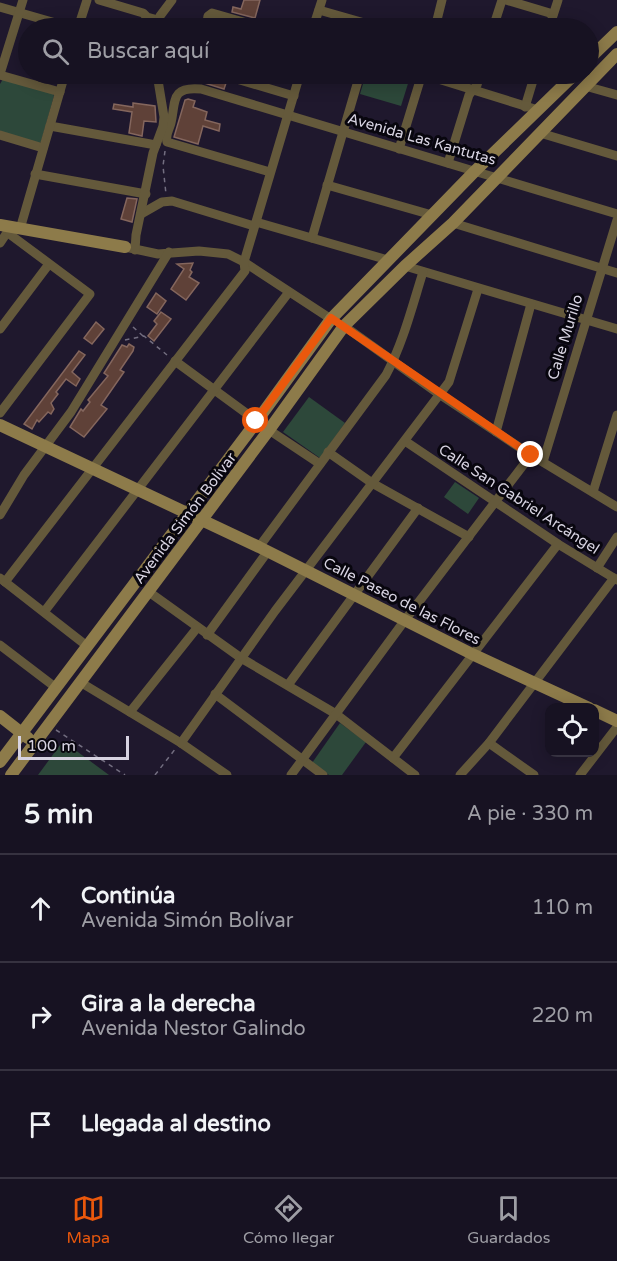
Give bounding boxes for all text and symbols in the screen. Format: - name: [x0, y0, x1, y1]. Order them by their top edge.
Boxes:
- search box: [18, 18, 599, 84]
- icon: search: [39, 35, 72, 68]
- text: Buscar aquí: [87, 38, 209, 64]
- street label: Avenida Las Kantutas: [346, 109, 498, 169]
- street label: Calle Murillo: [543, 292, 587, 382]
- route start: [242, 407, 268, 433]
- street label: Calle San Gabriel Arcángel: [435, 440, 603, 558]
- route end: [517, 441, 543, 467]
- street label: Avenida Simón Bolívar: [130, 449, 240, 587]
- street label: Calle Paseo de las Flores: [321, 554, 483, 648]
- map controls: [545, 703, 599, 757]
- button: locate: [545, 703, 599, 757]
- scale bar: [18, 733, 129, 760]
- text: 100 m: [27, 736, 76, 756]
- text: 5 min: [24, 799, 93, 830]
- text: A pie · 330 m: [467, 802, 593, 826]
- text: Continúa: [81, 883, 175, 909]
- icon: ahead: [24, 892, 57, 925]
- text: 110 m: [532, 896, 593, 920]
- text: Avenida Simón Bolívar: [81, 909, 293, 933]
- text: Gira a la derecha: [81, 991, 256, 1017]
- icon: right: [24, 1000, 57, 1033]
- text: 220 m: [532, 1004, 593, 1028]
- text: Avenida Nestor Galindo: [81, 1017, 306, 1041]
- icon: arrive: [24, 1108, 57, 1141]
- text: Llegada al destino: [81, 1111, 271, 1137]
- tab: Mapa: [66, 1192, 110, 1248]
- tab: Cómo llegar: [243, 1192, 334, 1248]
- tab: Guardados: [467, 1192, 551, 1248]

